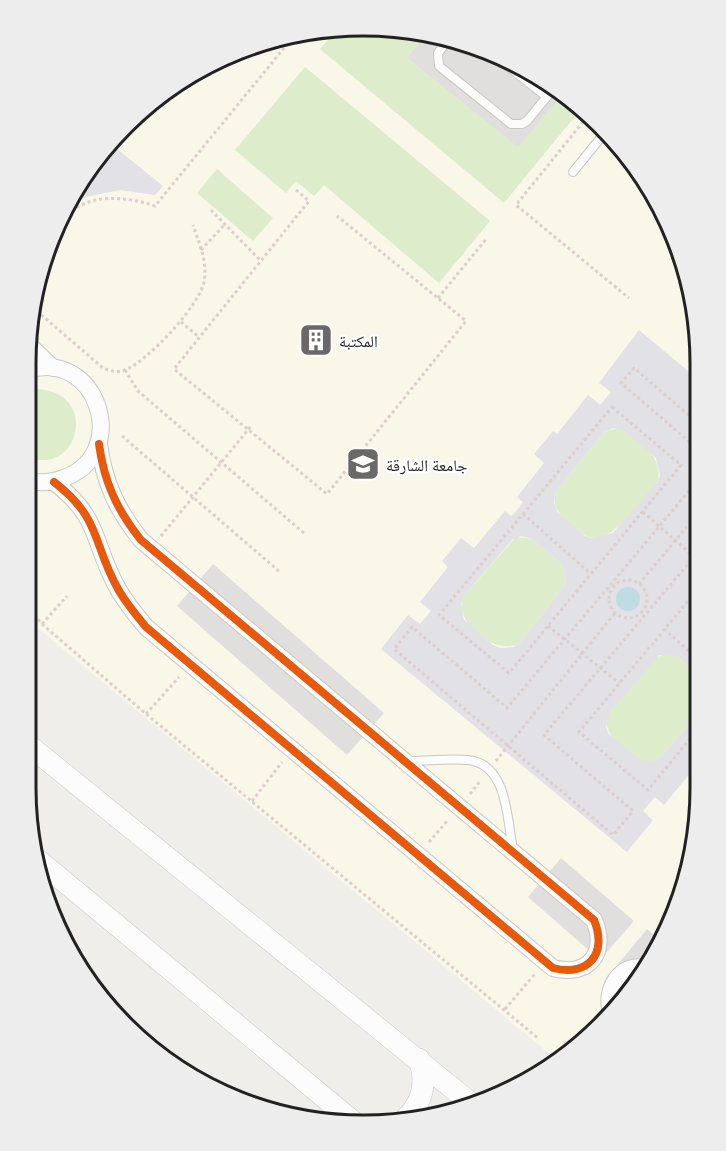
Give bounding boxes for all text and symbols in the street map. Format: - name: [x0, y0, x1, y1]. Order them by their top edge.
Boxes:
- building icon: المكتبة: [298, 322, 334, 358]
- place label: المكتبة: [339, 331, 378, 350]
- school or university icon: جامعة الشارقة: [345, 446, 381, 482]
- place label: جامعة الشارقة: [386, 455, 467, 475]

